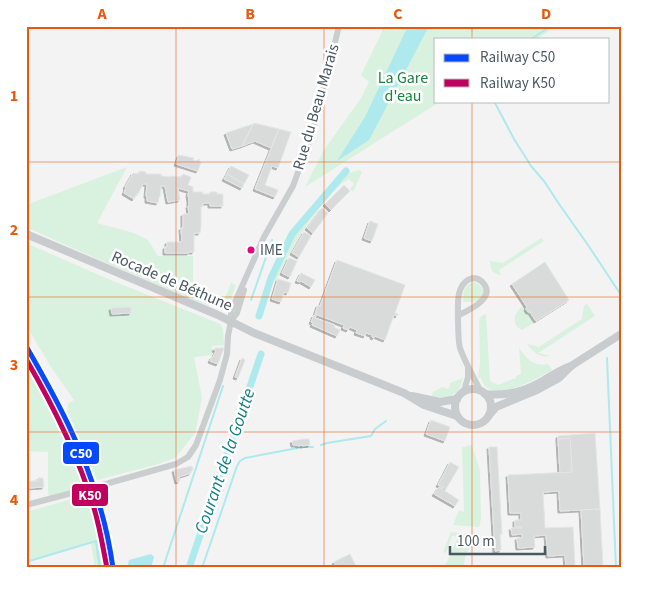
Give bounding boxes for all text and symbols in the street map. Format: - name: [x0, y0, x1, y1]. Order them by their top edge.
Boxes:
- text: A: [96, 3, 107, 25]
- text: B: [245, 3, 255, 25]
- text: C: [393, 3, 403, 25]
- text: D: [541, 3, 551, 25]
- legend: [434, 38, 610, 102]
- street label: Rue du Beau Marais: [287, 41, 345, 173]
- text: Railway C50: [480, 47, 555, 68]
- park label: La Gare d'eau: [378, 67, 428, 107]
- text: Railway K50: [480, 73, 555, 94]
- text: 1: [10, 85, 18, 107]
- text: 2: [10, 219, 18, 241]
- place label: IME: [260, 240, 283, 261]
- marker: IME: [246, 245, 256, 255]
- street label: Rocade de Béthune: [108, 246, 236, 316]
- text: 3: [10, 354, 18, 376]
- water label: Courant de la Goutte: [188, 385, 262, 537]
- line badge: C50: [62, 441, 100, 465]
- text: C50: [70, 444, 92, 464]
- line badge: K50: [71, 483, 109, 507]
- text: K50: [78, 486, 102, 506]
- text: 4: [10, 489, 19, 511]
- scale bar: [450, 524, 544, 556]
- text: 100 m: [457, 531, 495, 552]

